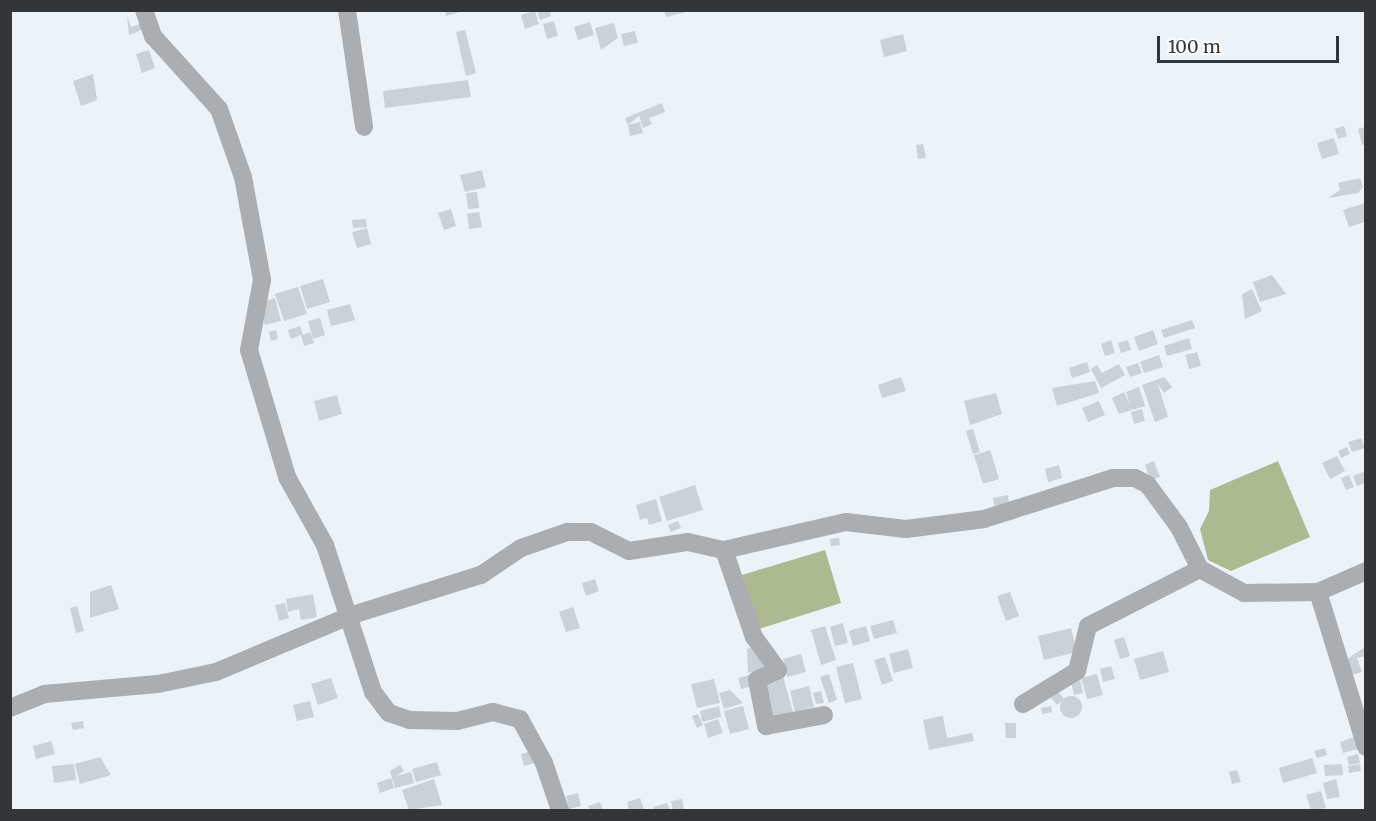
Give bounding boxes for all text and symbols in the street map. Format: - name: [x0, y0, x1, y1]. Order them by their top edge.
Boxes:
- scale bar: [1160, 24, 1342, 62]
- text: 100 m: [1168, 35, 1221, 58]

